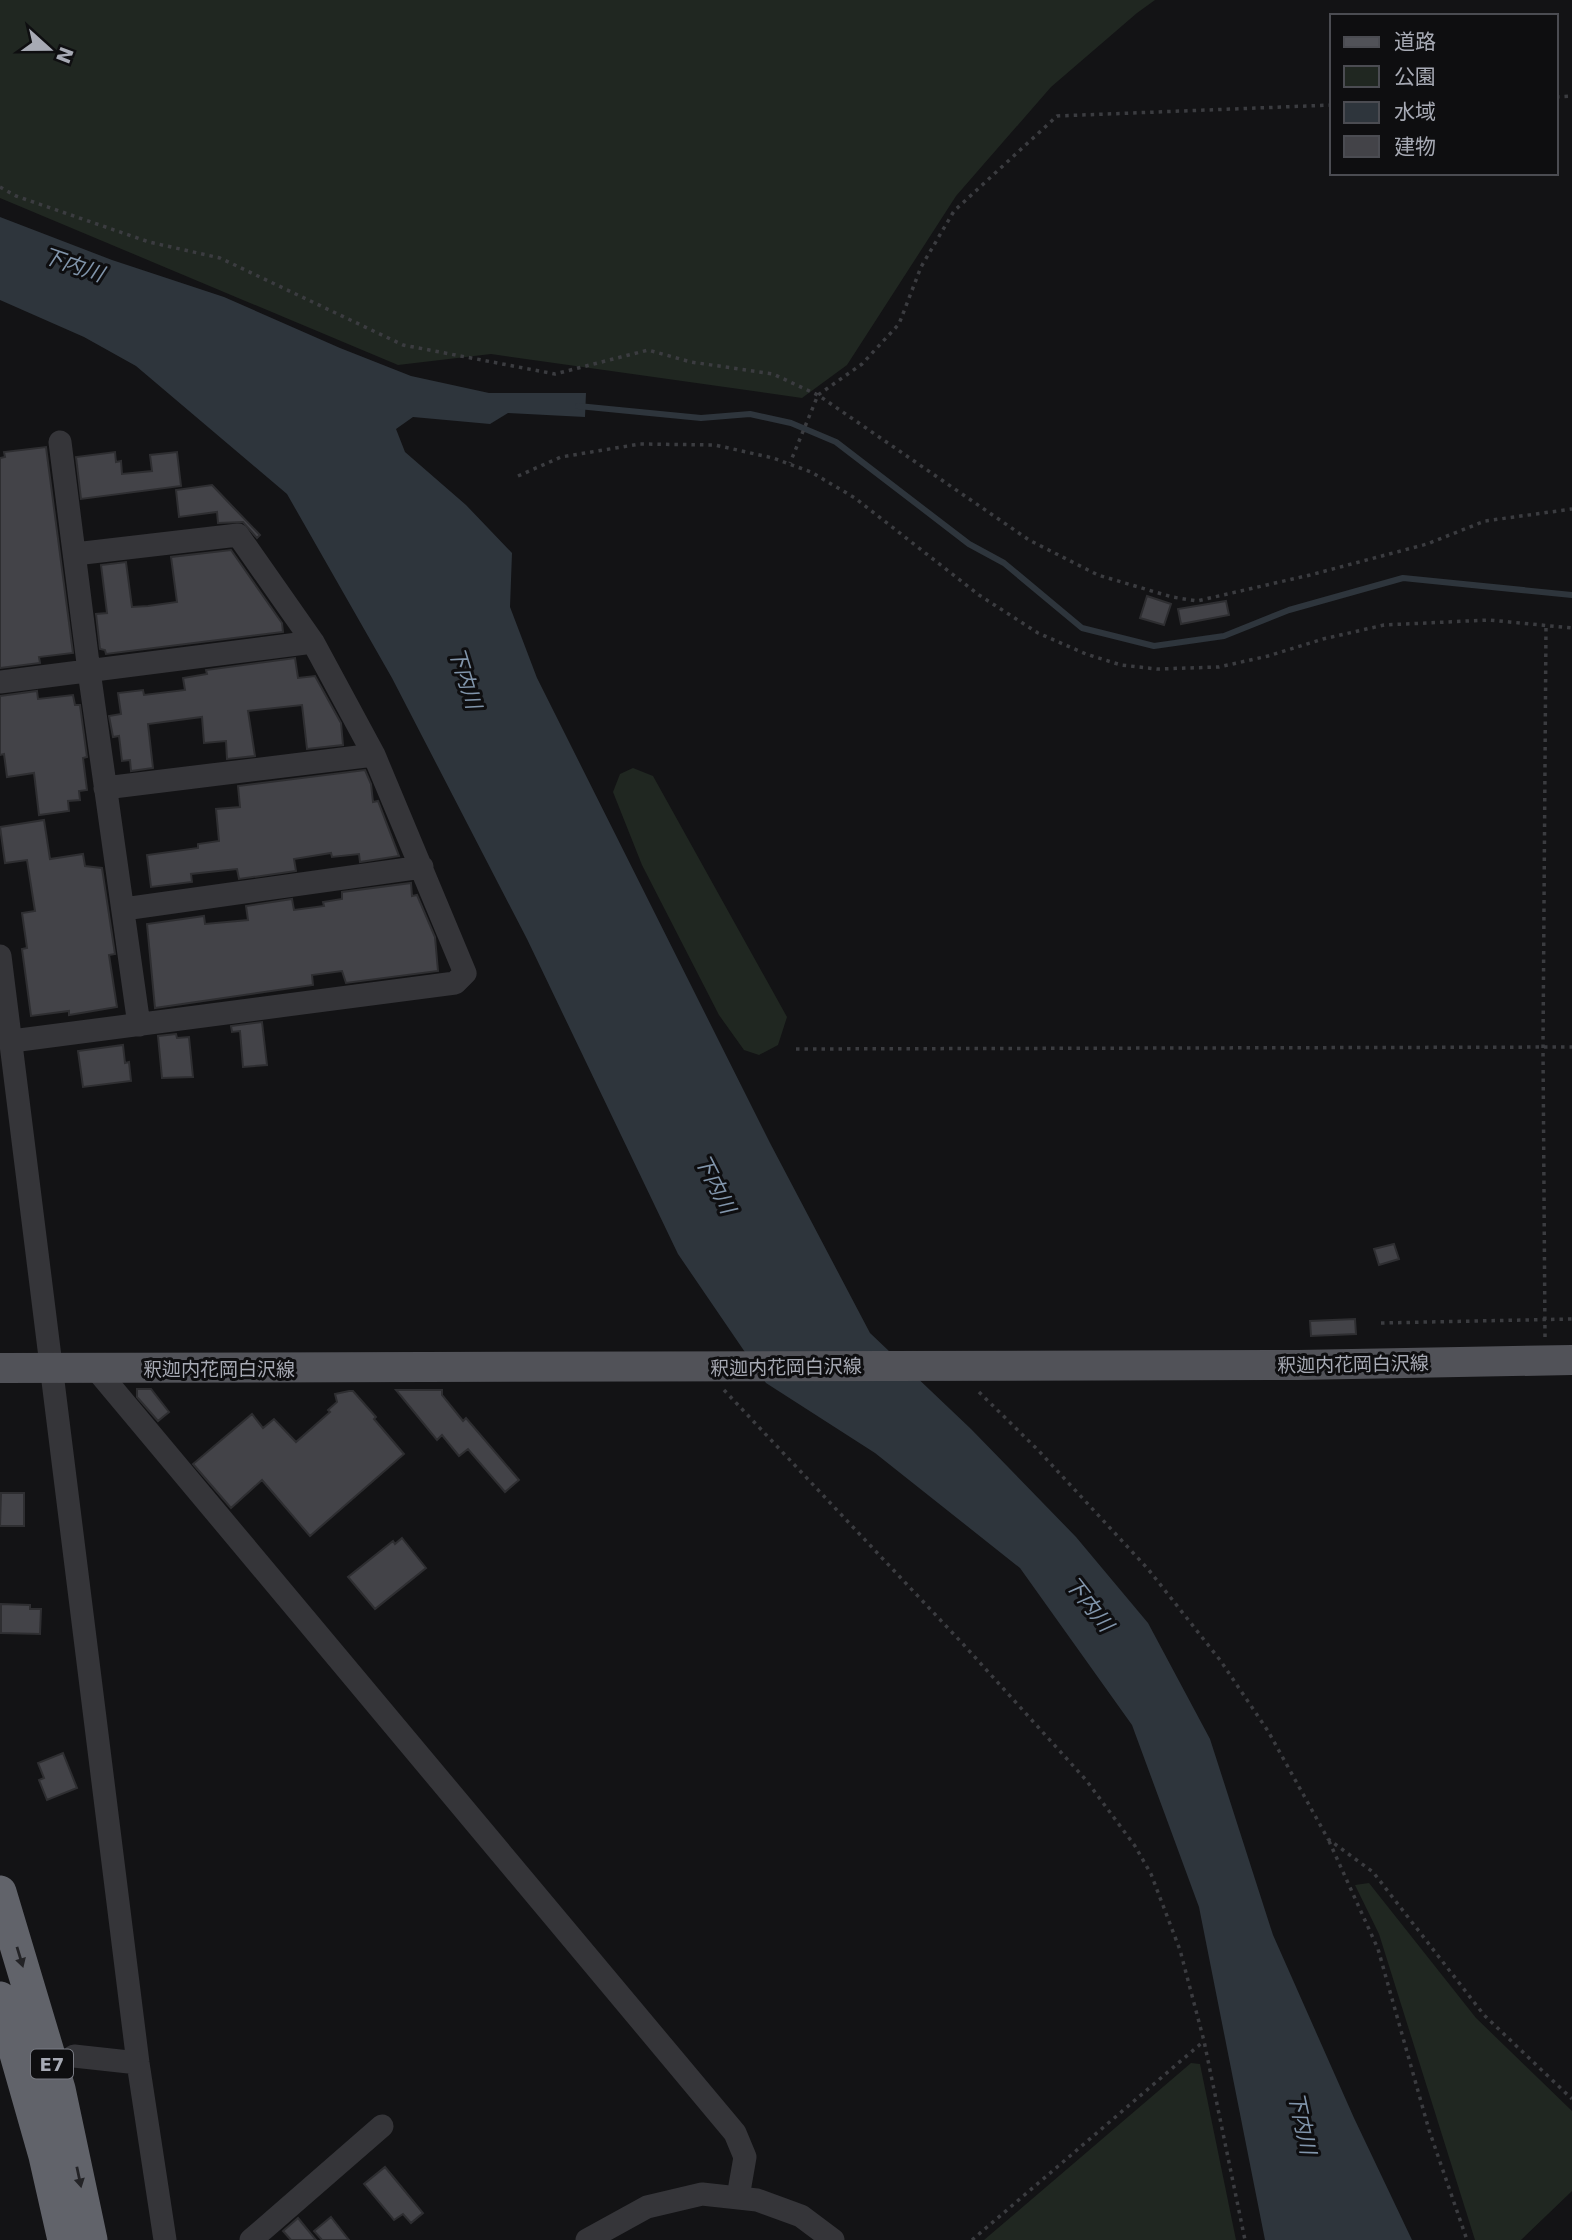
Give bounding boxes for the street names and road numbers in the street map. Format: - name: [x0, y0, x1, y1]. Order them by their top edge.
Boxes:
- street label: 釈迦内花岡白沢線: [1277, 1352, 1429, 1376]
- street label: 釈迦内花岡白沢線: [710, 1355, 862, 1379]
- street label: 釈迦内花岡白沢線: [143, 1358, 295, 1380]
- road number: E7: [31, 2050, 73, 2078]

